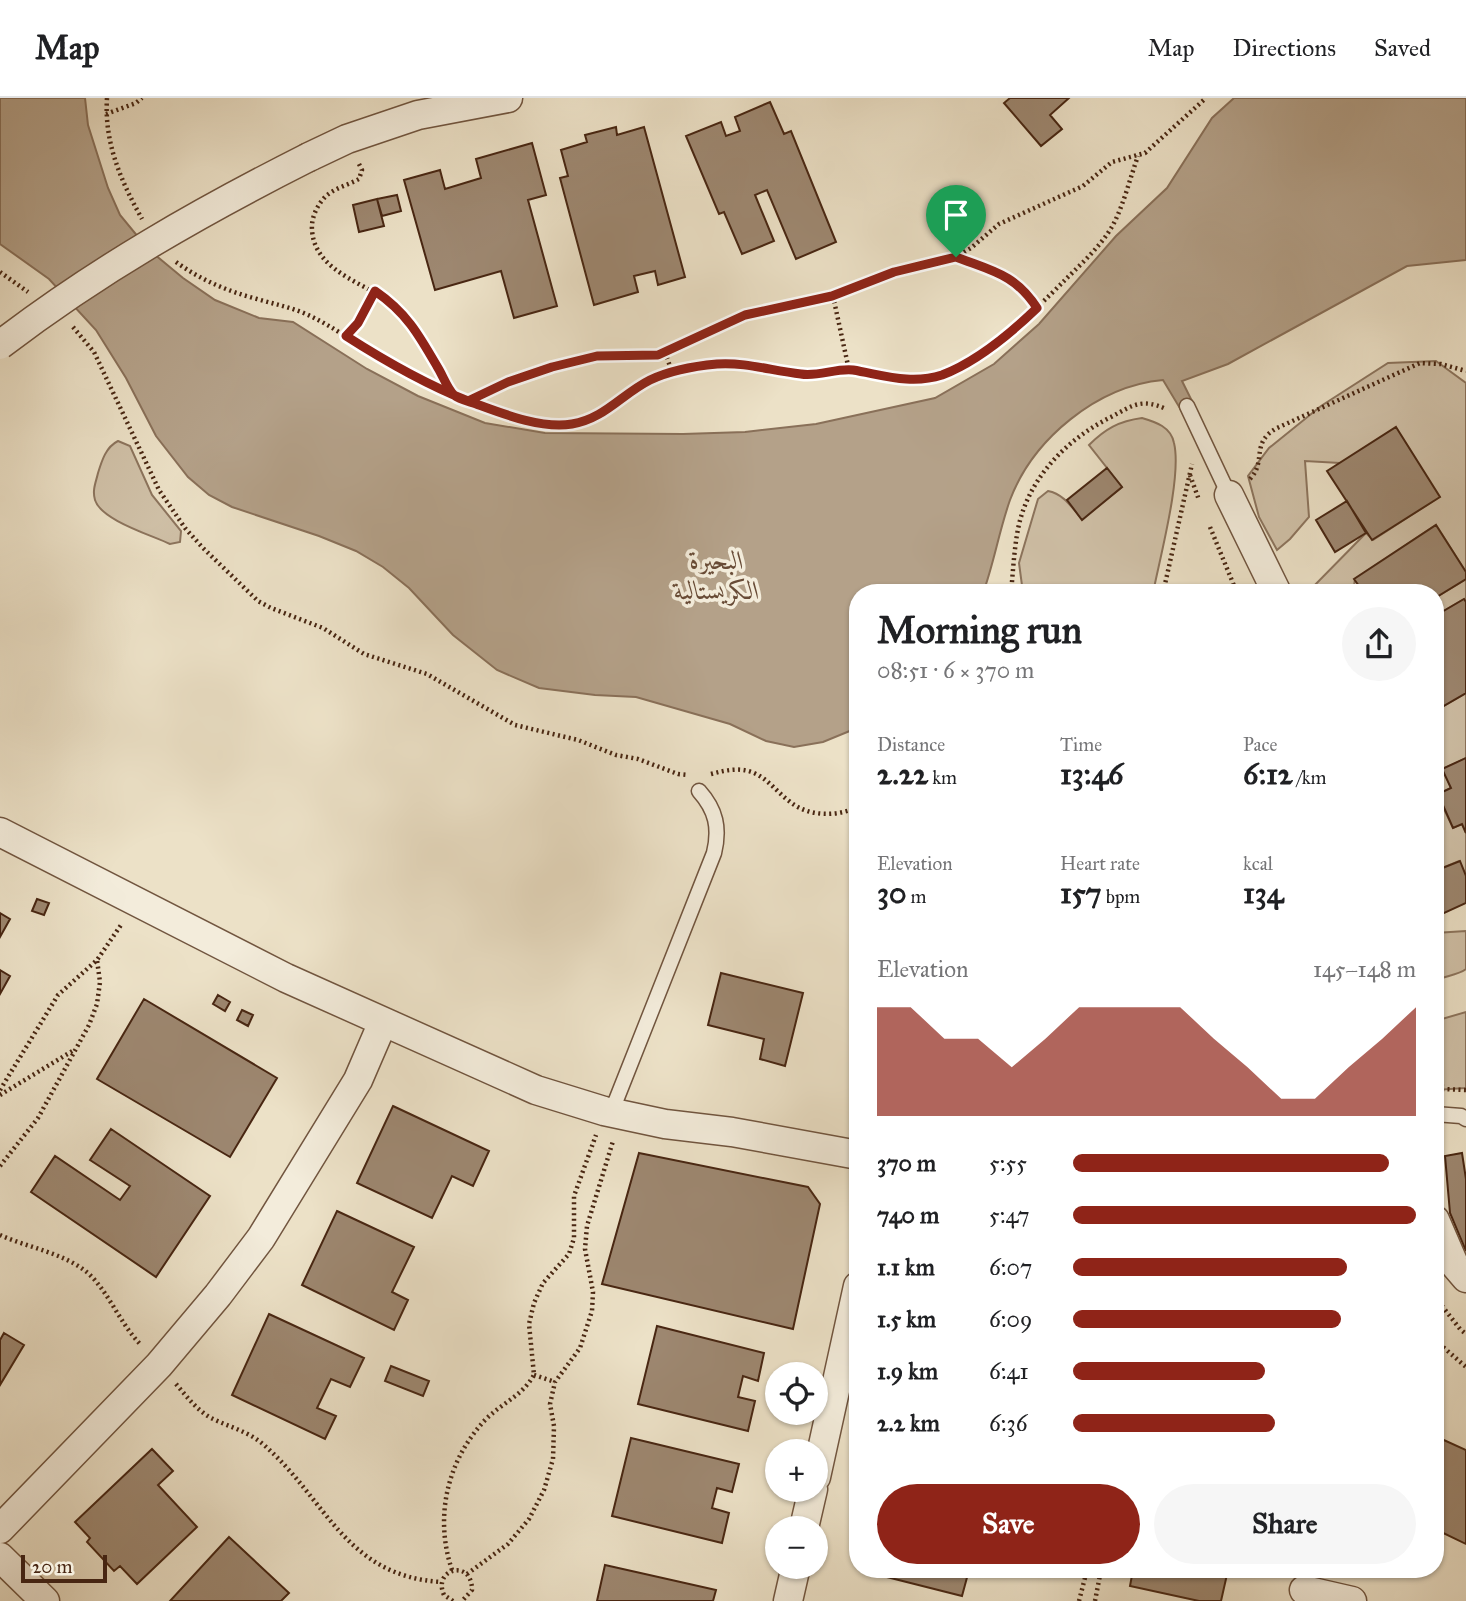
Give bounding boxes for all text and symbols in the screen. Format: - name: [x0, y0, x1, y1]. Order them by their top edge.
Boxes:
- text: Map: [35, 28, 99, 68]
- text: Map: [1148, 33, 1195, 63]
- text: Directions: [1233, 33, 1336, 63]
- text: Saved: [1374, 33, 1431, 63]
- pin: [926, 185, 986, 257]
- icon: arrive: [937, 196, 975, 234]
- water label: البحيرة الكريستالية: [672, 544, 760, 606]
- text: Morning run: [877, 607, 1082, 653]
- button: share: [1342, 607, 1416, 681]
- text: 08:51 · 6 × 370 m: [877, 656, 1034, 684]
- text: Distance: [877, 733, 945, 756]
- text: Time: [1060, 733, 1102, 756]
- text: Pace: [1243, 733, 1277, 756]
- text: 2.22: [877, 756, 928, 792]
- text: 13:46: [1060, 756, 1124, 792]
- text: 6:12: [1243, 756, 1293, 792]
- text: km: [928, 766, 957, 789]
- text: /km: [1293, 766, 1327, 789]
- text: Elevation: [877, 852, 952, 875]
- text: Heart rate: [1060, 852, 1140, 875]
- text: kcal: [1243, 852, 1273, 875]
- text: 30: [877, 875, 906, 911]
- text: 157: [1060, 875, 1102, 911]
- text: 134: [1243, 875, 1284, 911]
- text: m: [906, 885, 927, 908]
- text: bpm: [1102, 885, 1140, 908]
- text: Elevation: [877, 955, 968, 983]
- text: 145–148 m: [1313, 955, 1416, 983]
- text: 370 m: [877, 1149, 936, 1177]
- text: 5:55: [989, 1149, 1027, 1177]
- text: 740 m: [877, 1201, 939, 1229]
- text: 5:47: [989, 1201, 1030, 1229]
- text: 1.1 km: [877, 1253, 935, 1281]
- text: 6:07: [989, 1253, 1032, 1281]
- text: 1.5 km: [877, 1305, 936, 1333]
- text: 6:09: [989, 1305, 1032, 1333]
- text: 1.9 km: [877, 1357, 938, 1385]
- text: 6:41: [989, 1357, 1029, 1385]
- map controls: [765, 1362, 828, 1579]
- button: locate: [765, 1362, 828, 1425]
- text: 2.2 km: [877, 1409, 940, 1437]
- text: 6:36: [989, 1409, 1028, 1437]
- button: +: [765, 1439, 828, 1502]
- button: Save: [877, 1484, 1140, 1564]
- button: Share: [1154, 1484, 1416, 1564]
- button: −: [765, 1516, 828, 1579]
- scale bar: [21, 1552, 107, 1584]
- text: 20 m: [32, 1555, 73, 1578]

